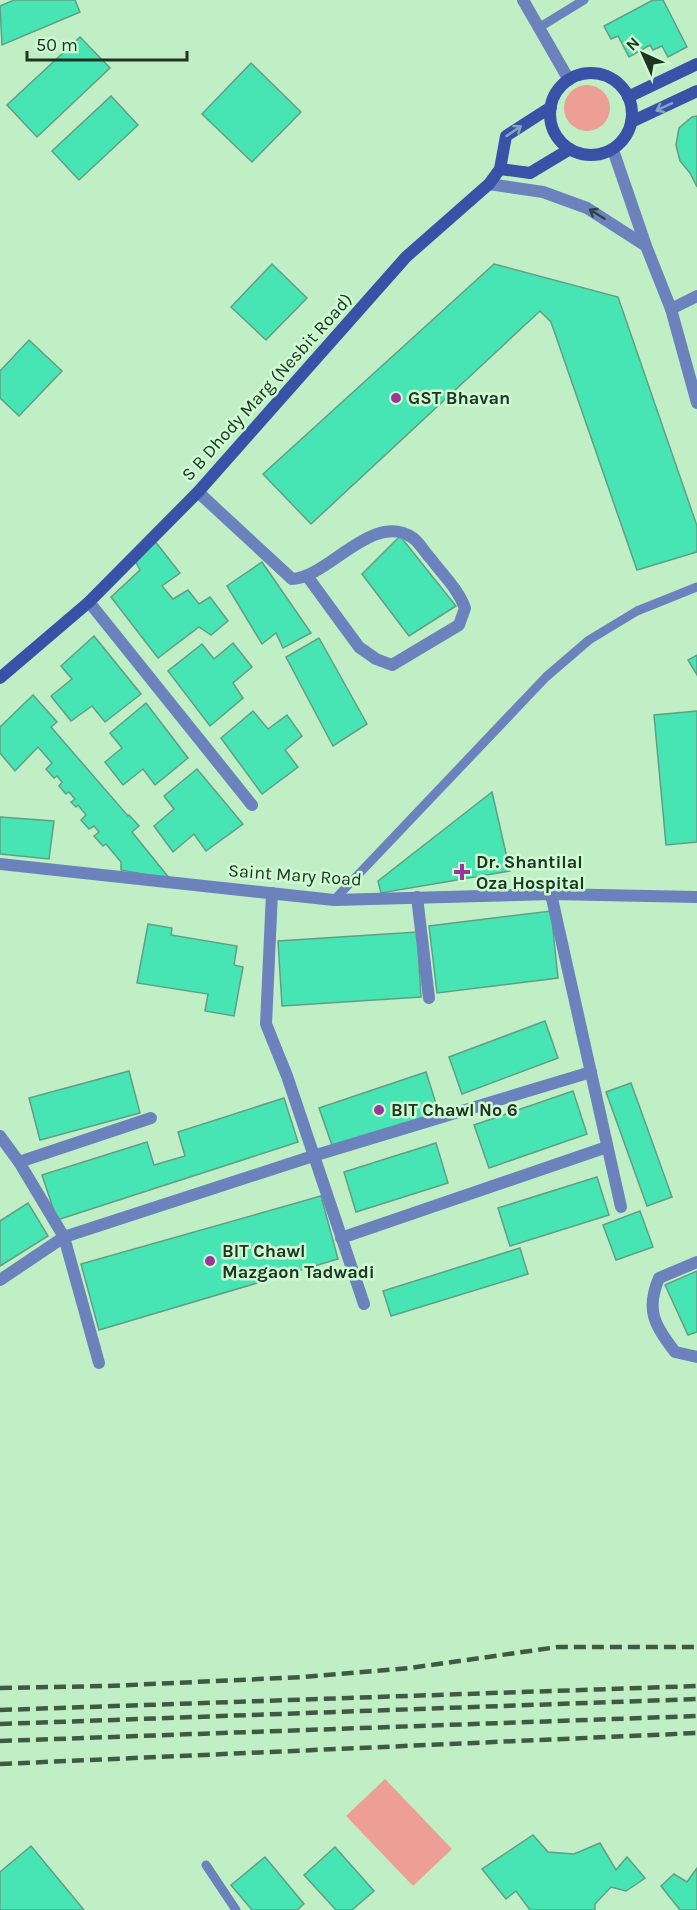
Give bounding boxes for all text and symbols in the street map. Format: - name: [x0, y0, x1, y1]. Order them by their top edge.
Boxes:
- scale bar: [27, 24, 188, 62]
- north arrow: [613, 24, 673, 84]
- text: N: [622, 33, 644, 55]
- text: 50 m: [36, 34, 78, 56]
- one-way arrow: [655, 101, 673, 113]
- one-way arrow: [506, 125, 522, 137]
- one-way arrow: [589, 208, 606, 220]
- street label: S B Dhody Marg (Nesbit Road): [177, 289, 357, 485]
- place label: GST Bhavan: [408, 387, 510, 409]
- marker: GST Bhavan: [389, 391, 403, 405]
- place label: Dr. Shantilal Oza Hospital: [476, 851, 585, 894]
- street label: Saint Mary Road: [227, 859, 363, 891]
- marker: Dr. Shantilal Oza Hospital: [453, 863, 471, 881]
- place label: BIT Chawl No 6: [391, 1099, 518, 1121]
- marker: BIT Chawl No 6: [372, 1103, 386, 1117]
- place label: BIT Chawl Mazgaon Tadwadi: [222, 1240, 375, 1283]
- marker: BIT Chawl Mazgaon Tadwadi: [203, 1254, 217, 1268]

